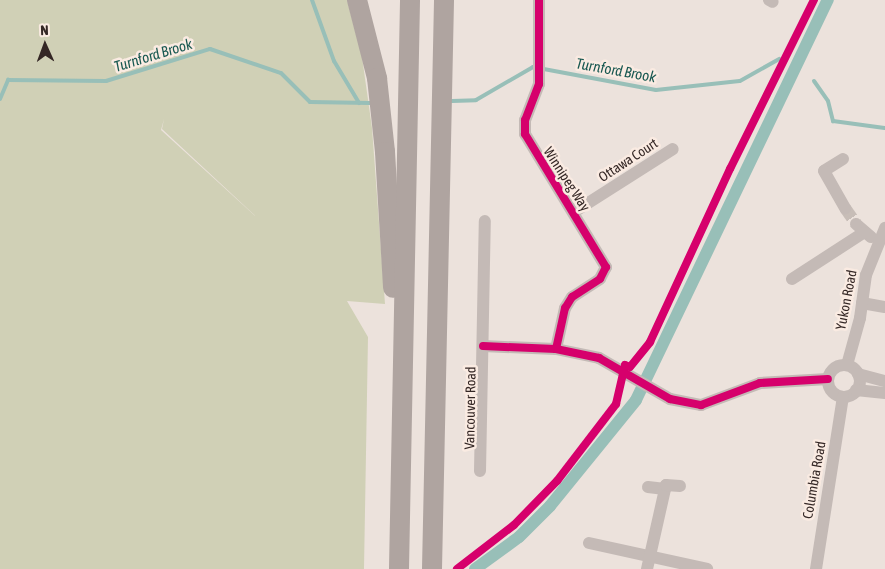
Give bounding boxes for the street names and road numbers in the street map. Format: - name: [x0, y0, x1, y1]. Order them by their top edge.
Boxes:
- street label: Ottawa Court: [595, 135, 661, 185]
- street label: Winnipeg Way: [540, 144, 594, 214]
- street label: Yukon Road: [832, 269, 860, 331]
- street label: Vancouver Road: [461, 366, 479, 450]
- street label: Columbia Road: [799, 440, 829, 520]

